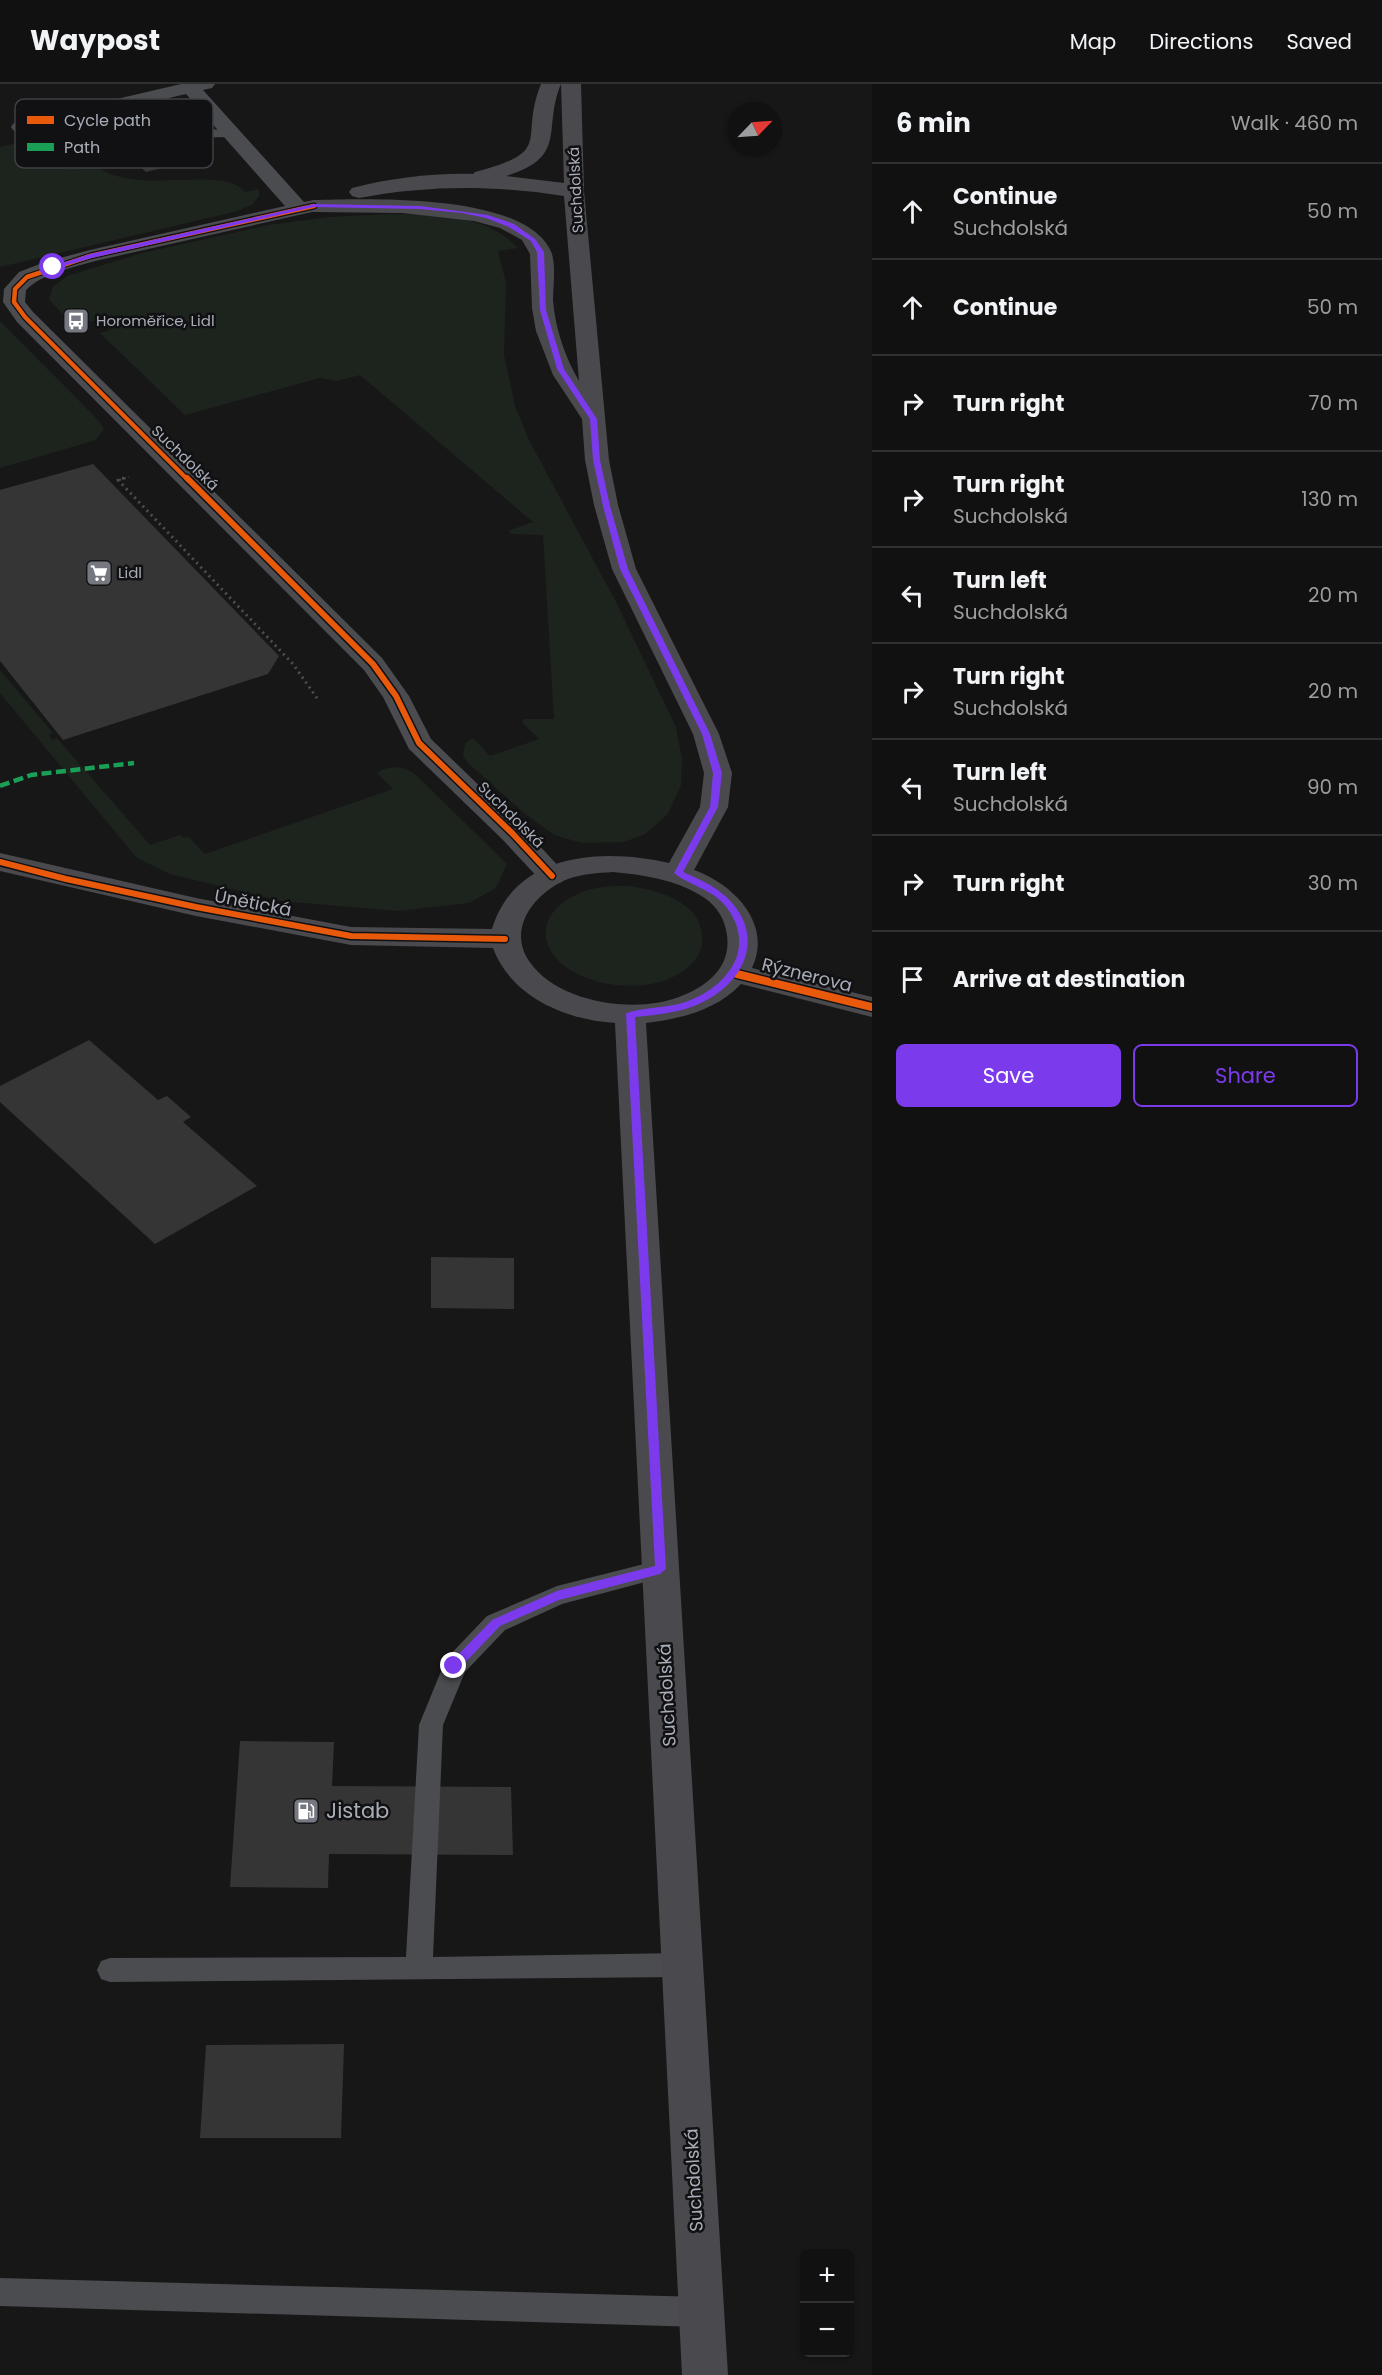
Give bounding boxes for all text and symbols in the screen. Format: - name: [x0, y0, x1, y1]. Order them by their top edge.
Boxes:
- text: Waypost: [30, 21, 160, 60]
- text: Map: [1070, 27, 1116, 56]
- text: Directions: [1149, 27, 1253, 56]
- text: Saved: [1286, 27, 1352, 56]
- legend: [15, 99, 213, 168]
- north arrow: [728, 102, 782, 156]
- text: 6 min: [896, 105, 971, 141]
- text: Cycle path: [64, 109, 151, 132]
- text: Walk · 460 m: [1231, 109, 1358, 137]
- text: Path: [64, 136, 100, 159]
- street label: Suchdolská: [563, 146, 588, 234]
- text: Continue: [953, 181, 1057, 212]
- icon: ahead: [896, 195, 929, 228]
- text: 50 m: [1307, 197, 1358, 225]
- text: Suchdolská: [953, 214, 1068, 242]
- route start: [39, 253, 65, 279]
- icon: ahead: [896, 291, 929, 324]
- text: Continue: [953, 292, 1057, 323]
- text: 50 m: [1307, 293, 1358, 321]
- bus stop icon: Horoměřice, Lidl: [61, 306, 91, 336]
- place label: Horoměřice, Lidl: [96, 310, 215, 331]
- icon: right: [896, 387, 929, 420]
- text: Turn right: [953, 388, 1064, 419]
- text: 70 m: [1309, 389, 1358, 417]
- street label: Suchdolská: [147, 420, 224, 495]
- text: Turn right: [953, 469, 1064, 500]
- icon: right: [896, 483, 929, 516]
- text: 130 m: [1301, 485, 1358, 513]
- text: Suchdolská: [953, 502, 1068, 530]
- supermarket icon: Lidl: [84, 558, 114, 588]
- place label: Lidl: [118, 562, 142, 583]
- text: Turn left: [953, 565, 1047, 596]
- icon: left: [896, 579, 929, 612]
- text: 20 m: [1308, 581, 1358, 609]
- text: Suchdolská: [953, 598, 1068, 626]
- text: Turn right: [953, 661, 1064, 692]
- icon: right: [896, 675, 929, 708]
- text: 20 m: [1308, 677, 1358, 705]
- text: Suchdolská: [953, 694, 1068, 722]
- text: Turn left: [953, 757, 1047, 788]
- icon: left: [896, 771, 929, 804]
- text: 90 m: [1307, 773, 1358, 801]
- street label: Suchdolská: [473, 777, 549, 853]
- text: Suchdolská: [953, 790, 1068, 818]
- icon: right: [896, 867, 929, 900]
- text: Turn right: [953, 868, 1064, 899]
- text: 30 m: [1308, 869, 1358, 897]
- street label: Únětická: [212, 883, 294, 922]
- street label: Rýznerova: [759, 951, 855, 998]
- icon: arrive: [896, 963, 929, 996]
- text: Arrive at destination: [953, 964, 1185, 995]
- button: Save: [896, 1044, 1121, 1107]
- button: Share: [1133, 1044, 1358, 1107]
- street label: Suchdolská: [651, 1643, 682, 1747]
- route end: [440, 1652, 466, 1678]
- fuel station icon: Jistab: [291, 1796, 321, 1826]
- place label: Jistab: [326, 1796, 389, 1825]
- street label: Suchdolská: [678, 2128, 709, 2232]
- map controls: [800, 2249, 854, 2357]
- button: +: [800, 2249, 854, 2303]
- button: −: [800, 2303, 854, 2357]

